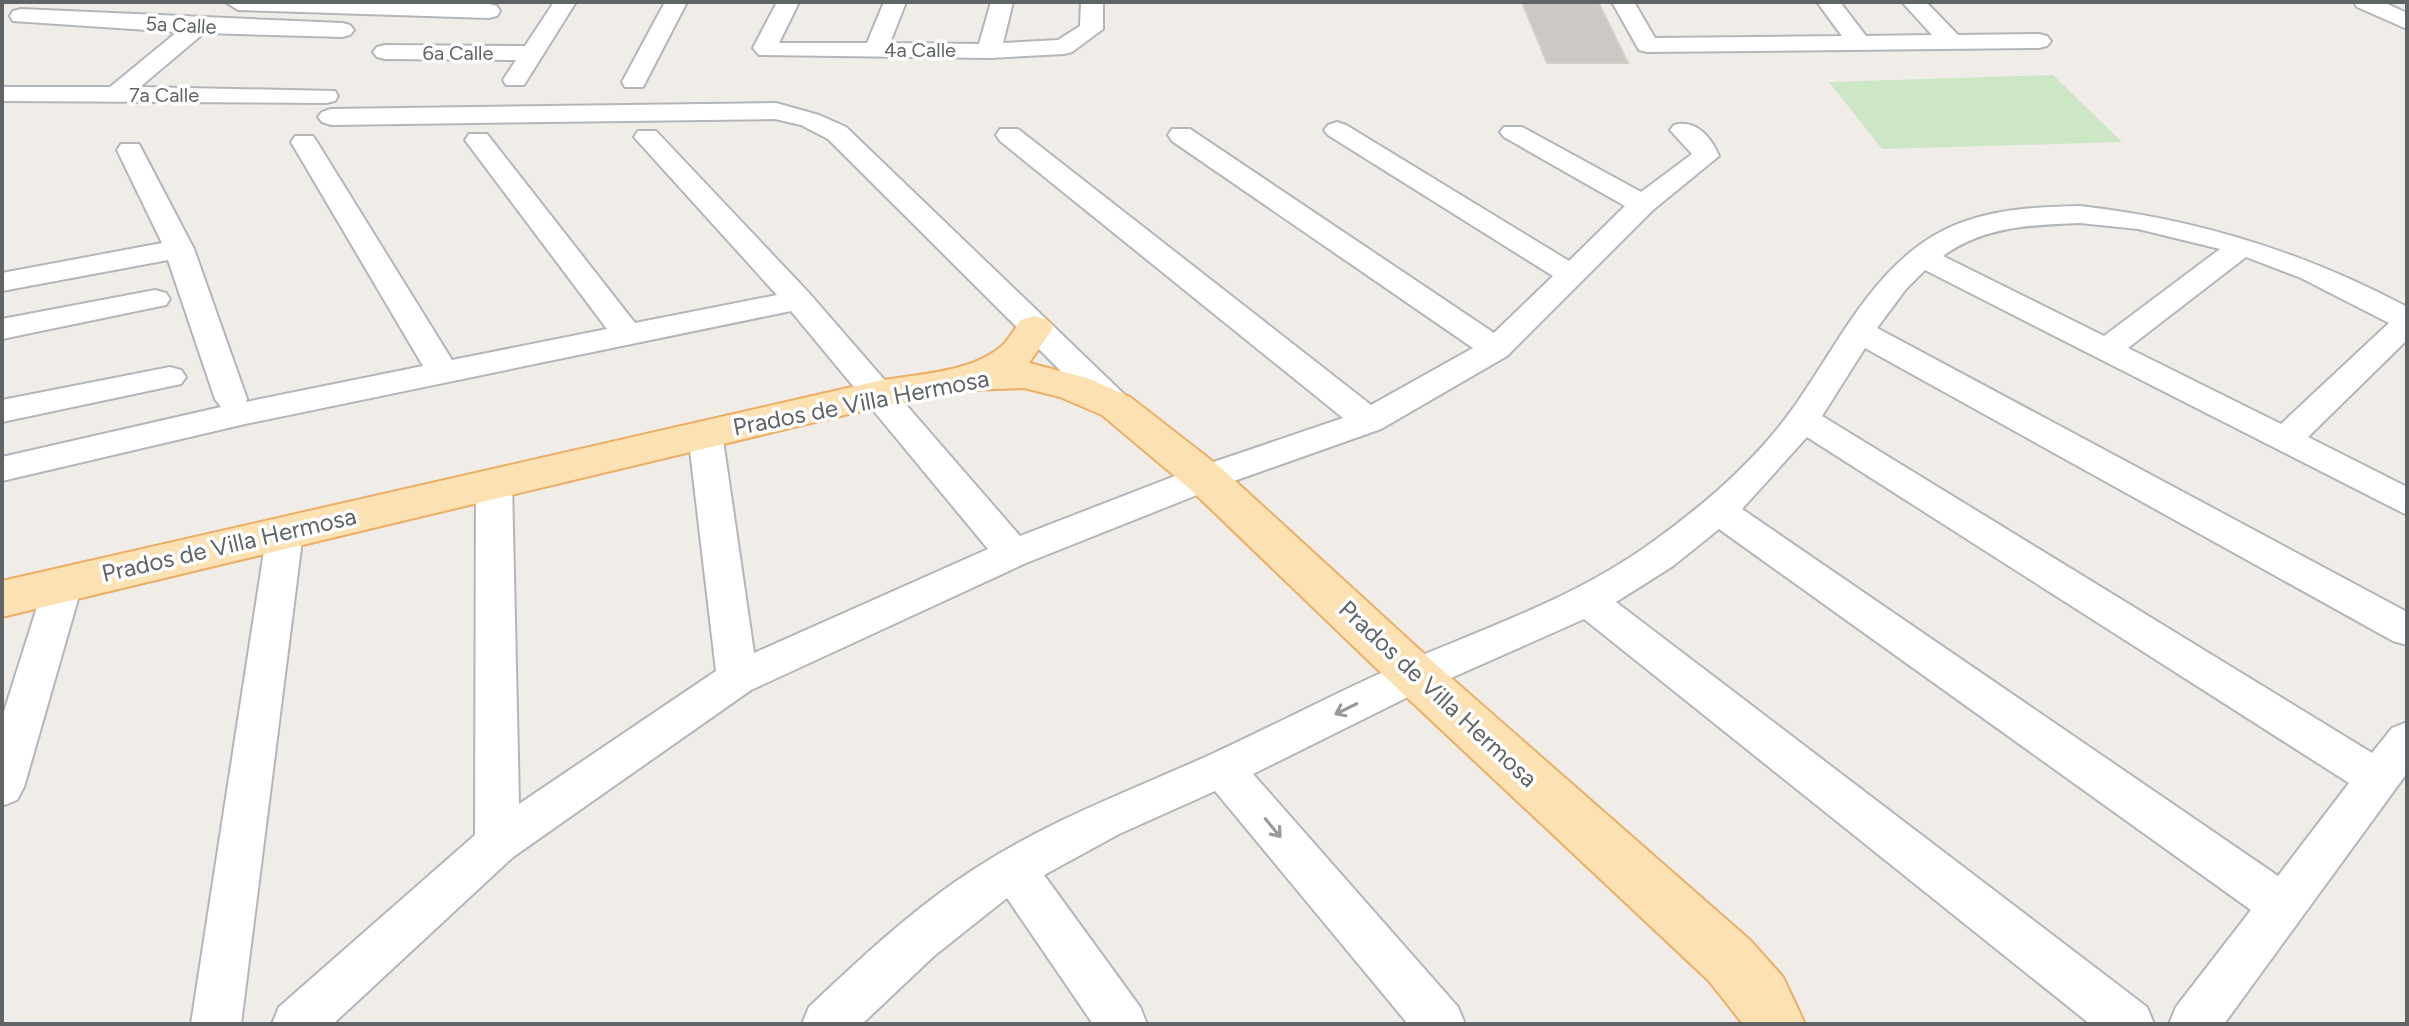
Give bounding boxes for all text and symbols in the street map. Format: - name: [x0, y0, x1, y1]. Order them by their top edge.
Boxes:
- street label: 5a Calle: [145, 11, 217, 39]
- street label: 4a Calle: [884, 38, 956, 62]
- street label: 6a Calle: [423, 41, 493, 65]
- street label: 7a Calle: [129, 83, 199, 107]
- street label: Prados de Villa Hermosa: [730, 363, 991, 442]
- street label: Prados de Villa Hermosa: [99, 501, 359, 588]
- street label: Prados de Villa Hermosa: [1333, 594, 1543, 793]
- one-way arrow: [1334, 702, 1358, 717]
- one-way arrow: [1264, 817, 1282, 838]

